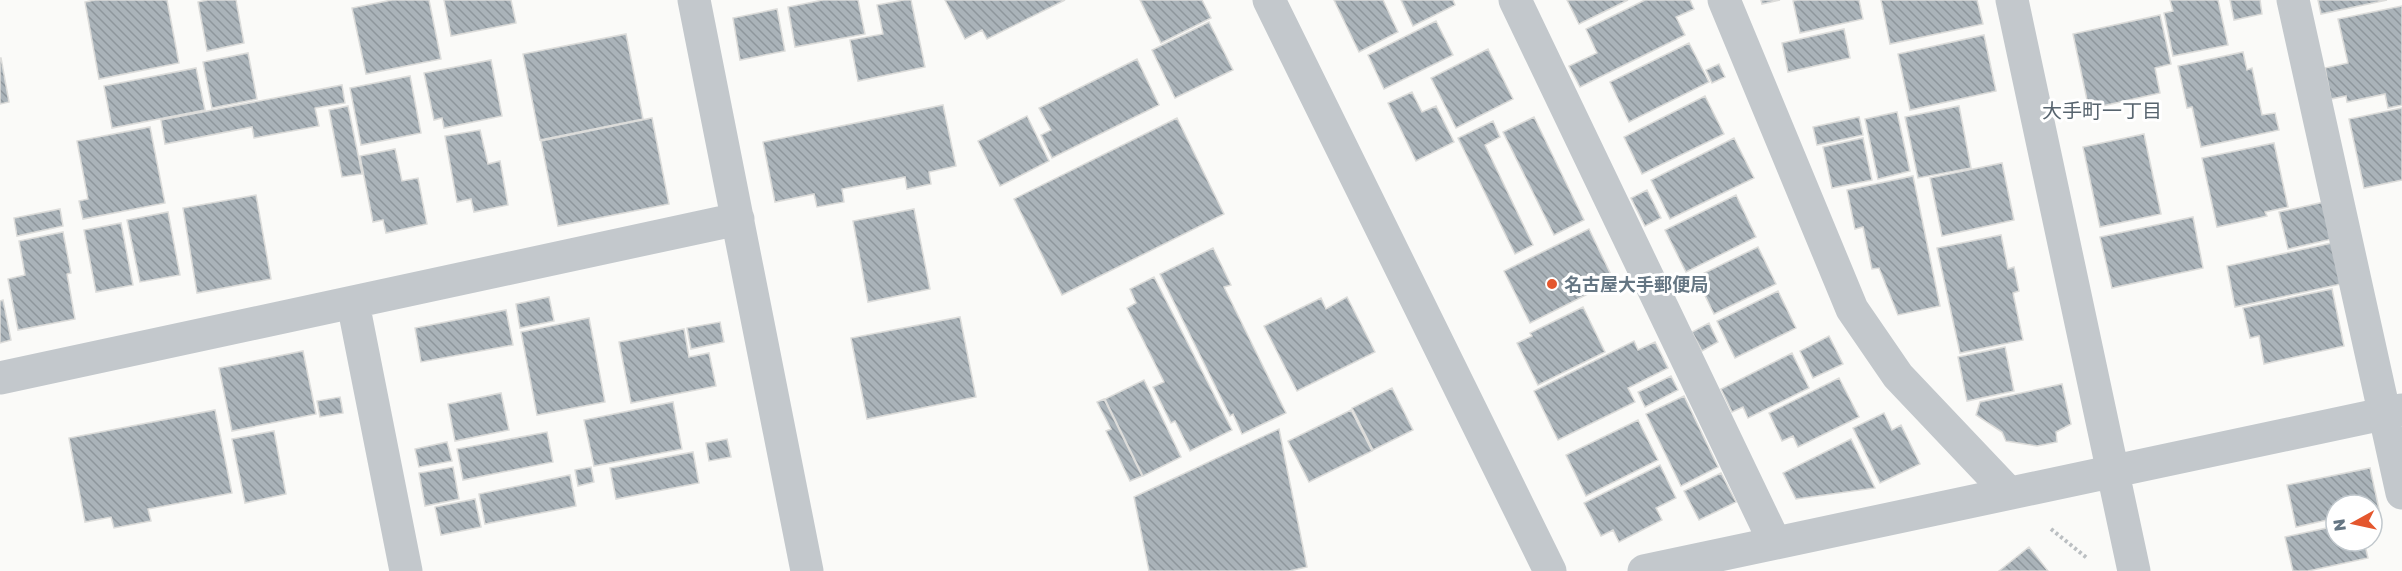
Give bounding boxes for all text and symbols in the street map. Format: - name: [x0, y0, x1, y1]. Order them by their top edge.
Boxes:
- district label: 大手町一丁目: [2042, 98, 2162, 122]
- place label: 名古屋大手郵便局: [1564, 273, 1708, 295]
- marker: 名古屋大手郵便局: [1545, 277, 1559, 291]
- north arrow: [2324, 493, 2384, 553]
- text: N: [2328, 518, 2350, 533]

